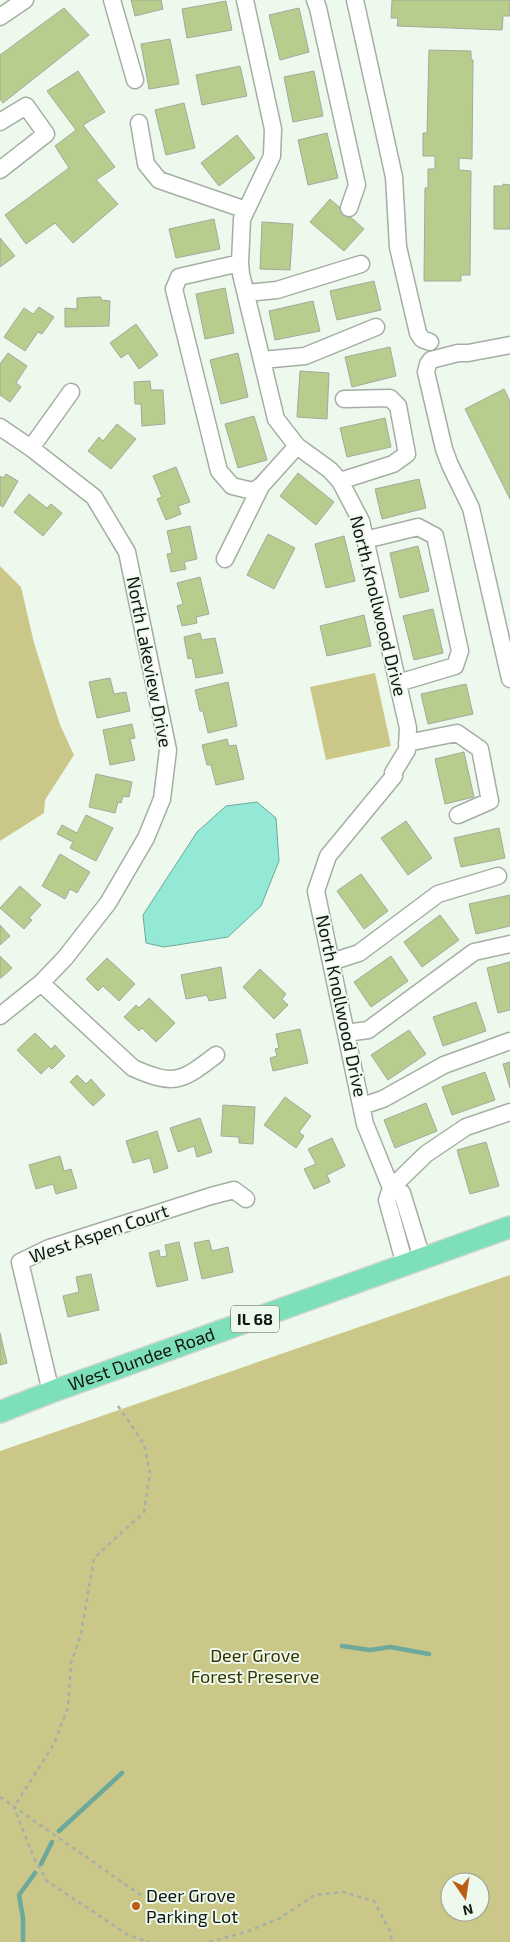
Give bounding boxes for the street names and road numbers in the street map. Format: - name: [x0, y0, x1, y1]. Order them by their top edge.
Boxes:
- street label: North Knollwood Drive: [346, 513, 412, 698]
- street label: North Lakeview Drive: [123, 574, 177, 749]
- street label: North Knollwood Drive: [312, 913, 372, 1099]
- street label: West Aspen Court: [26, 1199, 171, 1267]
- road number: IL 68: [231, 1306, 279, 1332]
- street label: West Dundee Road: [65, 1322, 218, 1395]

